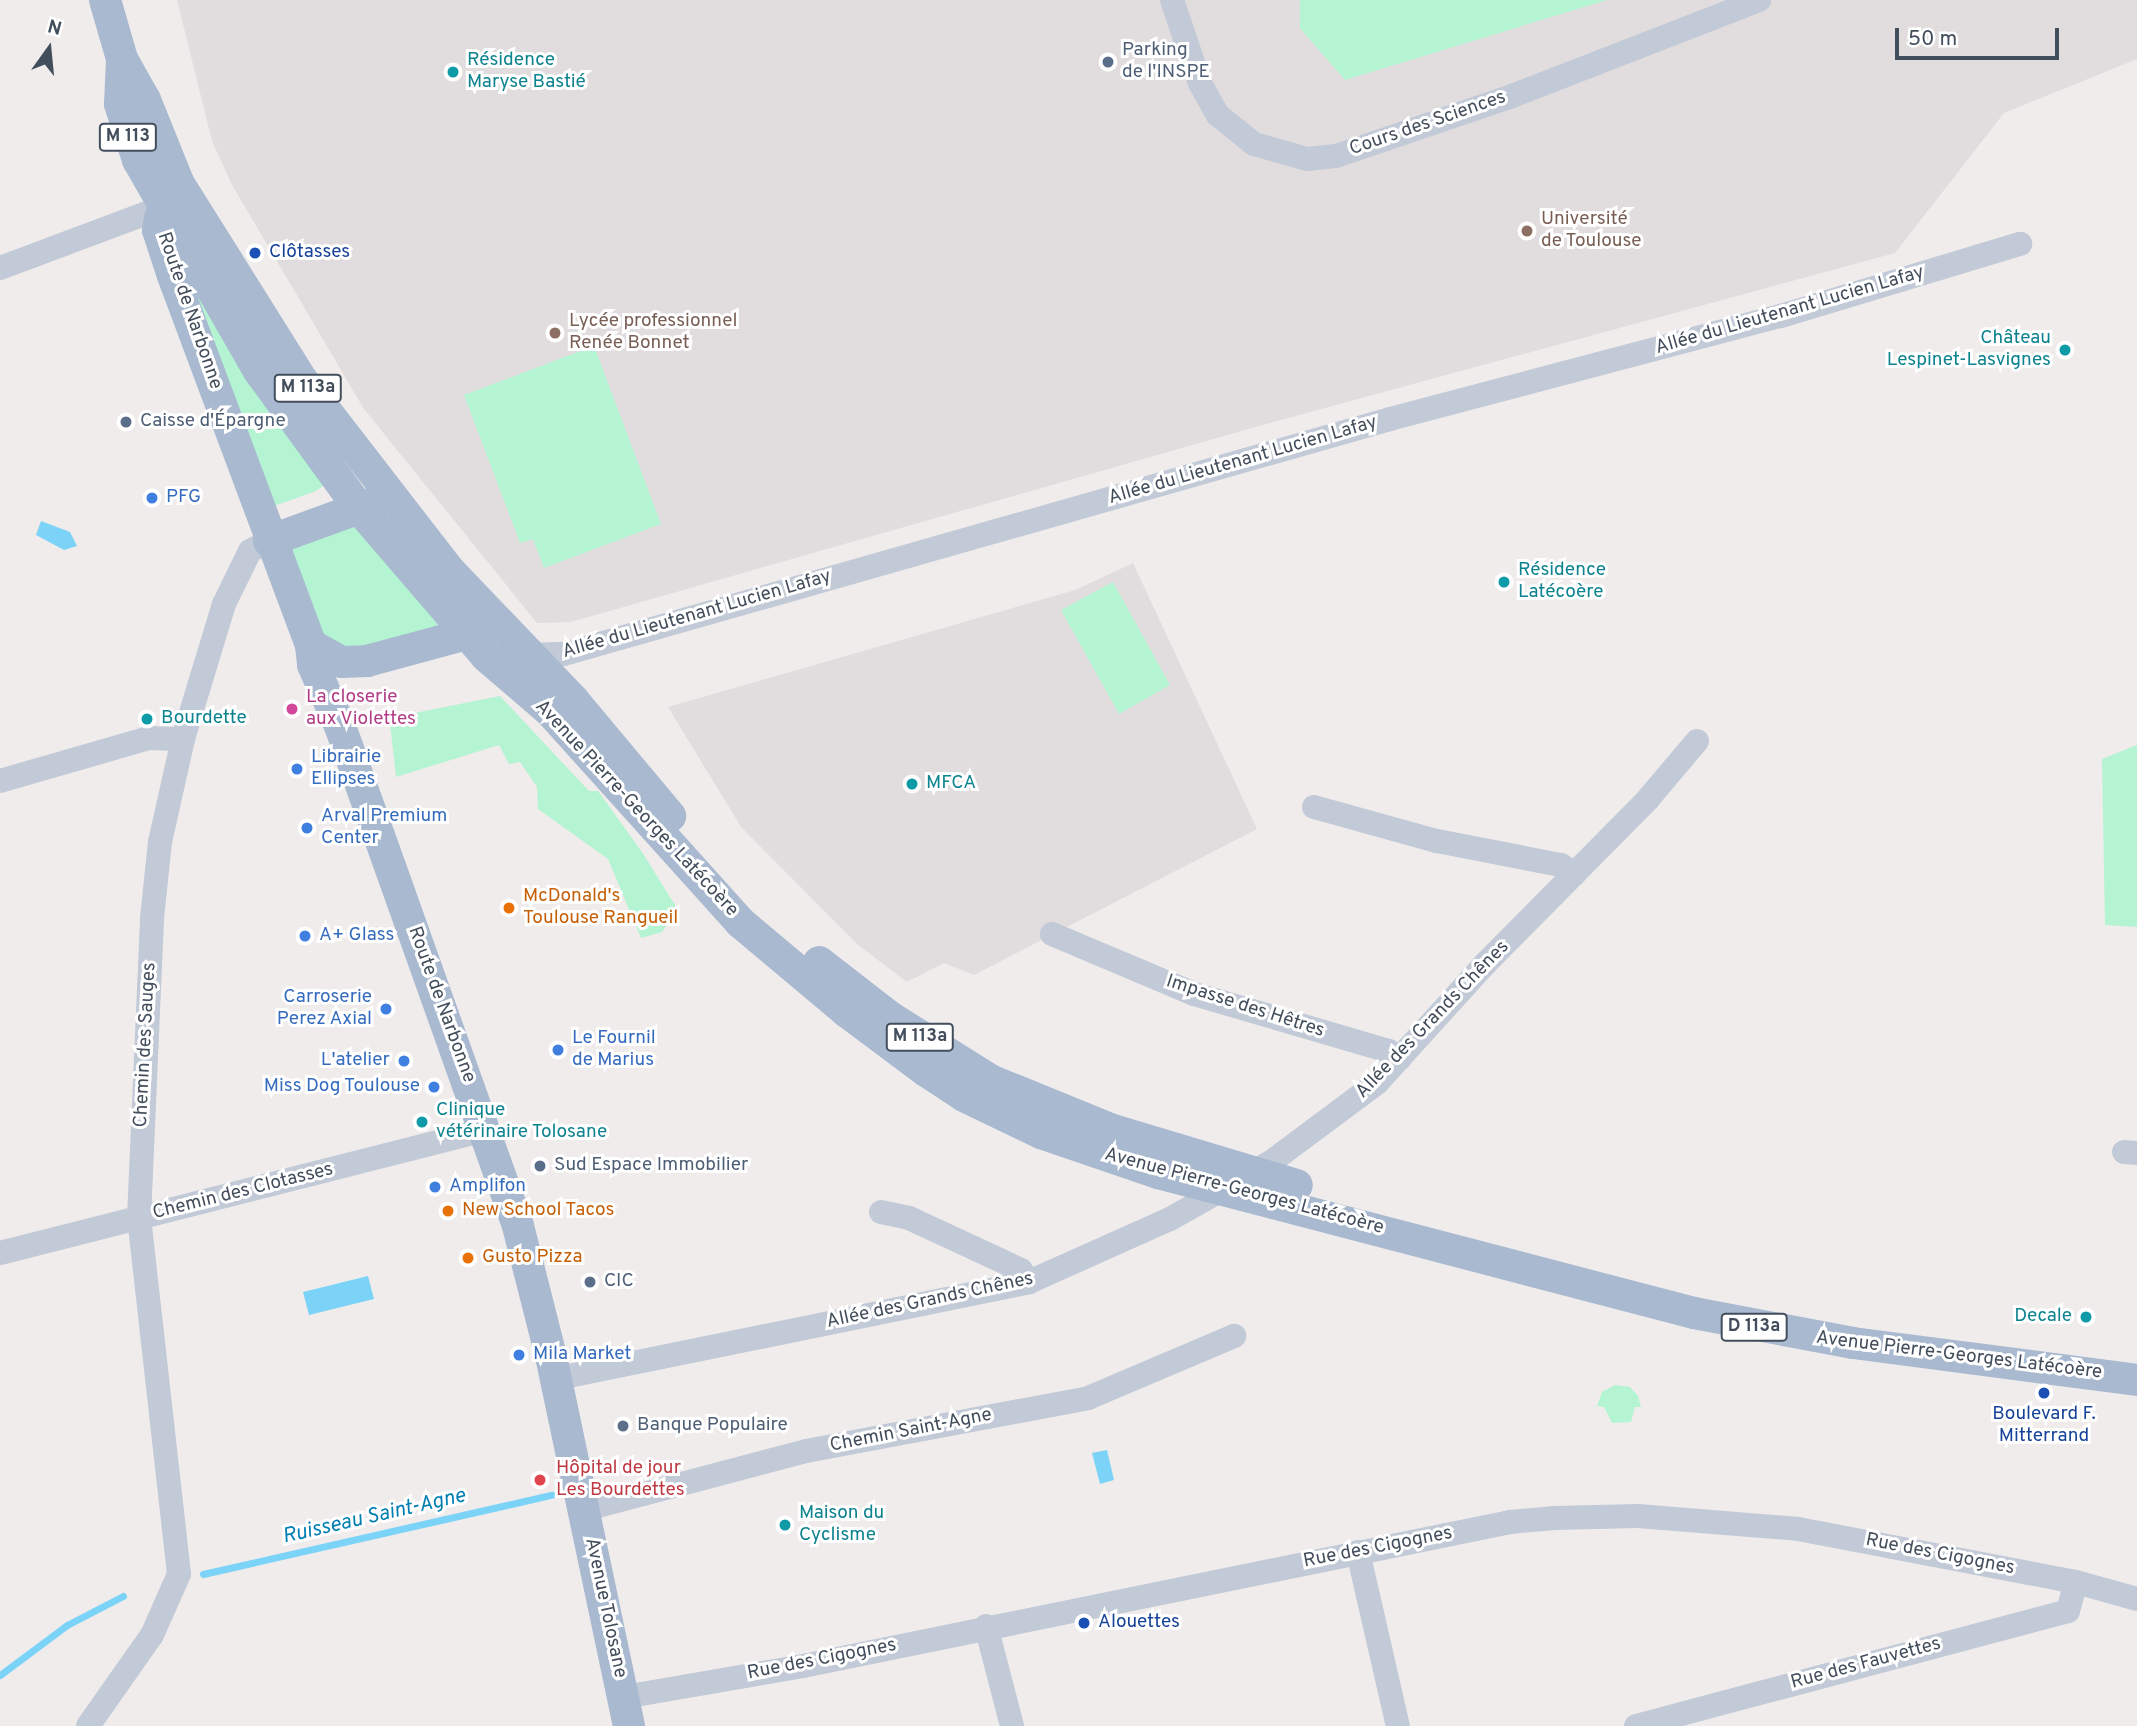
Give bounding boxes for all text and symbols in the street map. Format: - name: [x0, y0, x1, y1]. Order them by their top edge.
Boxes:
- north arrow: [14, 14, 84, 84]
- scale bar: [1899, 14, 2064, 58]
- text: N: [45, 15, 64, 42]
- text: 50 m: [1908, 26, 1957, 53]
- place label: Parking de l'INSPE: [1122, 40, 1210, 84]
- place label: Résidence Maryse Bastié: [467, 50, 586, 94]
- marker: Parking de l'INSPE: [1100, 54, 1116, 70]
- marker: Résidence Maryse Bastié: [445, 64, 461, 80]
- street label: Cours des Sciences: [1347, 87, 1509, 161]
- road number: M 113: [98, 122, 158, 152]
- place label: Université de Toulouse: [1541, 209, 1642, 253]
- marker: Université de Toulouse: [1519, 223, 1535, 239]
- street label: Route de Narbonne: [151, 229, 227, 393]
- place label: Clôtasses: [269, 242, 350, 264]
- marker: Clôtasses: [247, 245, 263, 261]
- street label: Allée du Lieutenant Lucien Lafay: [1653, 262, 1927, 360]
- place label: Lycée professionnel Renée Bonnet: [569, 311, 738, 355]
- marker: Lycée professionnel Renée Bonnet: [547, 325, 563, 341]
- place label: Château Lespinet-Lasvignes: [1887, 328, 2051, 372]
- marker: Château Lespinet-Lasvignes: [2057, 342, 2073, 358]
- road number: M 113a: [273, 374, 343, 402]
- place label: Caisse d'Épargne: [140, 411, 286, 433]
- street label: Allée du Lieutenant Lucien Lafay: [1106, 412, 1380, 510]
- marker: Caisse d'Épargne: [118, 414, 134, 430]
- place label: PFG: [166, 487, 201, 509]
- marker: PFG: [144, 490, 160, 506]
- place label: Résidence Latécoère: [1518, 560, 1606, 604]
- street label: Allée du Lieutenant Lucien Lafay: [560, 566, 834, 664]
- marker: Résidence Latécoère: [1496, 574, 1512, 590]
- place label: La closerie aux Violettes: [306, 687, 417, 731]
- street label: Avenue Pierre-Georges Latécoère: [529, 696, 743, 922]
- marker: La closerie aux Violettes: [284, 701, 300, 717]
- place label: Bourdette: [161, 708, 247, 730]
- marker: Bourdette: [139, 711, 155, 727]
- place label: Librairie Ellipses: [311, 747, 381, 791]
- marker: Librairie Ellipses: [289, 761, 305, 777]
- place label: MFCA: [926, 773, 976, 795]
- marker: MFCA: [904, 776, 920, 792]
- place label: Arval Premium Center: [321, 806, 447, 850]
- marker: Arval Premium Center: [299, 820, 315, 836]
- place label: McDonald's Toulouse Rangueil: [523, 886, 678, 930]
- marker: McDonald's Toulouse Rangueil: [501, 900, 517, 916]
- street label: Route de Narbonne: [402, 924, 480, 1086]
- place label: A+ Glass: [319, 925, 394, 947]
- marker: A+ Glass: [297, 928, 313, 944]
- street label: Allée des Grands Chênes: [1352, 936, 1514, 1104]
- street label: Chemin des Sauges: [130, 962, 162, 1128]
- street label: Impasse des Hêtres: [1163, 971, 1327, 1043]
- place label: Carroserie Perez Axial: [276, 987, 372, 1031]
- marker: Carroserie Perez Axial: [378, 1001, 394, 1017]
- road number: M 113a: [885, 1022, 955, 1052]
- place label: Le Fournil de Marius: [572, 1028, 656, 1072]
- marker: Le Fournil de Marius: [550, 1042, 566, 1058]
- place label: L'atelier: [321, 1050, 390, 1072]
- marker: L'atelier: [396, 1053, 412, 1069]
- place label: Miss Dog Toulouse: [263, 1076, 420, 1098]
- marker: Miss Dog Toulouse: [426, 1079, 442, 1095]
- place label: Clinique vétérinaire Tolosane: [436, 1100, 608, 1144]
- marker: Clinique vétérinaire Tolosane: [414, 1114, 430, 1130]
- street label: Avenue Pierre-Georges Latécoère: [1102, 1144, 1386, 1240]
- place label: Sud Espace Immobilier: [554, 1155, 748, 1177]
- marker: Sud Espace Immobilier: [532, 1158, 548, 1174]
- street label: Chemin des Clotasses: [150, 1159, 336, 1225]
- place label: Amplifon: [449, 1176, 526, 1198]
- marker: Amplifon: [427, 1179, 443, 1195]
- place label: New School Tacos: [462, 1200, 615, 1222]
- marker: New School Tacos: [440, 1203, 456, 1219]
- place label: Gusto Pizza: [482, 1247, 583, 1269]
- marker: Gusto Pizza: [460, 1250, 476, 1266]
- street label: Allée des Grands Chênes: [825, 1268, 1035, 1334]
- place label: CIC: [604, 1271, 634, 1293]
- marker: CIC: [582, 1274, 598, 1290]
- place label: Decale: [2014, 1306, 2072, 1328]
- marker: Decale: [2078, 1309, 2094, 1325]
- road number: D 113a: [1719, 1312, 1789, 1342]
- street label: Avenue Pierre-Georges Latécoère: [1815, 1327, 2103, 1385]
- place label: Mila Market: [533, 1344, 632, 1366]
- marker: Mila Market: [511, 1347, 527, 1363]
- marker: Boulevard F. Mitterrand: [2036, 1385, 2052, 1401]
- street label: Chemin Saint-Agne: [828, 1404, 994, 1458]
- place label: Boulevard F. Mitterrand: [1992, 1404, 2096, 1448]
- place label: Banque Populaire: [637, 1415, 788, 1437]
- marker: Banque Populaire: [615, 1418, 631, 1434]
- place label: Hôpital de jour Les Bourdettes: [556, 1458, 685, 1502]
- marker: Hôpital de jour Les Bourdettes: [530, 1470, 550, 1490]
- water label: Ruisseau Saint-Agne: [280, 1484, 468, 1550]
- place label: Maison du Cyclisme: [799, 1503, 884, 1547]
- marker: Maison du Cyclisme: [777, 1517, 793, 1533]
- street label: Rue des Cigognes: [1302, 1522, 1454, 1574]
- street label: Rue des Cigognes: [1864, 1529, 2016, 1581]
- street label: Avenue Tolosane: [579, 1535, 631, 1681]
- place label: Alouettes: [1098, 1612, 1180, 1634]
- marker: Alouettes: [1076, 1615, 1092, 1631]
- street label: Rue des Fauvettes: [1789, 1633, 1943, 1695]
- street label: Rue des Cigognes: [746, 1634, 898, 1686]

